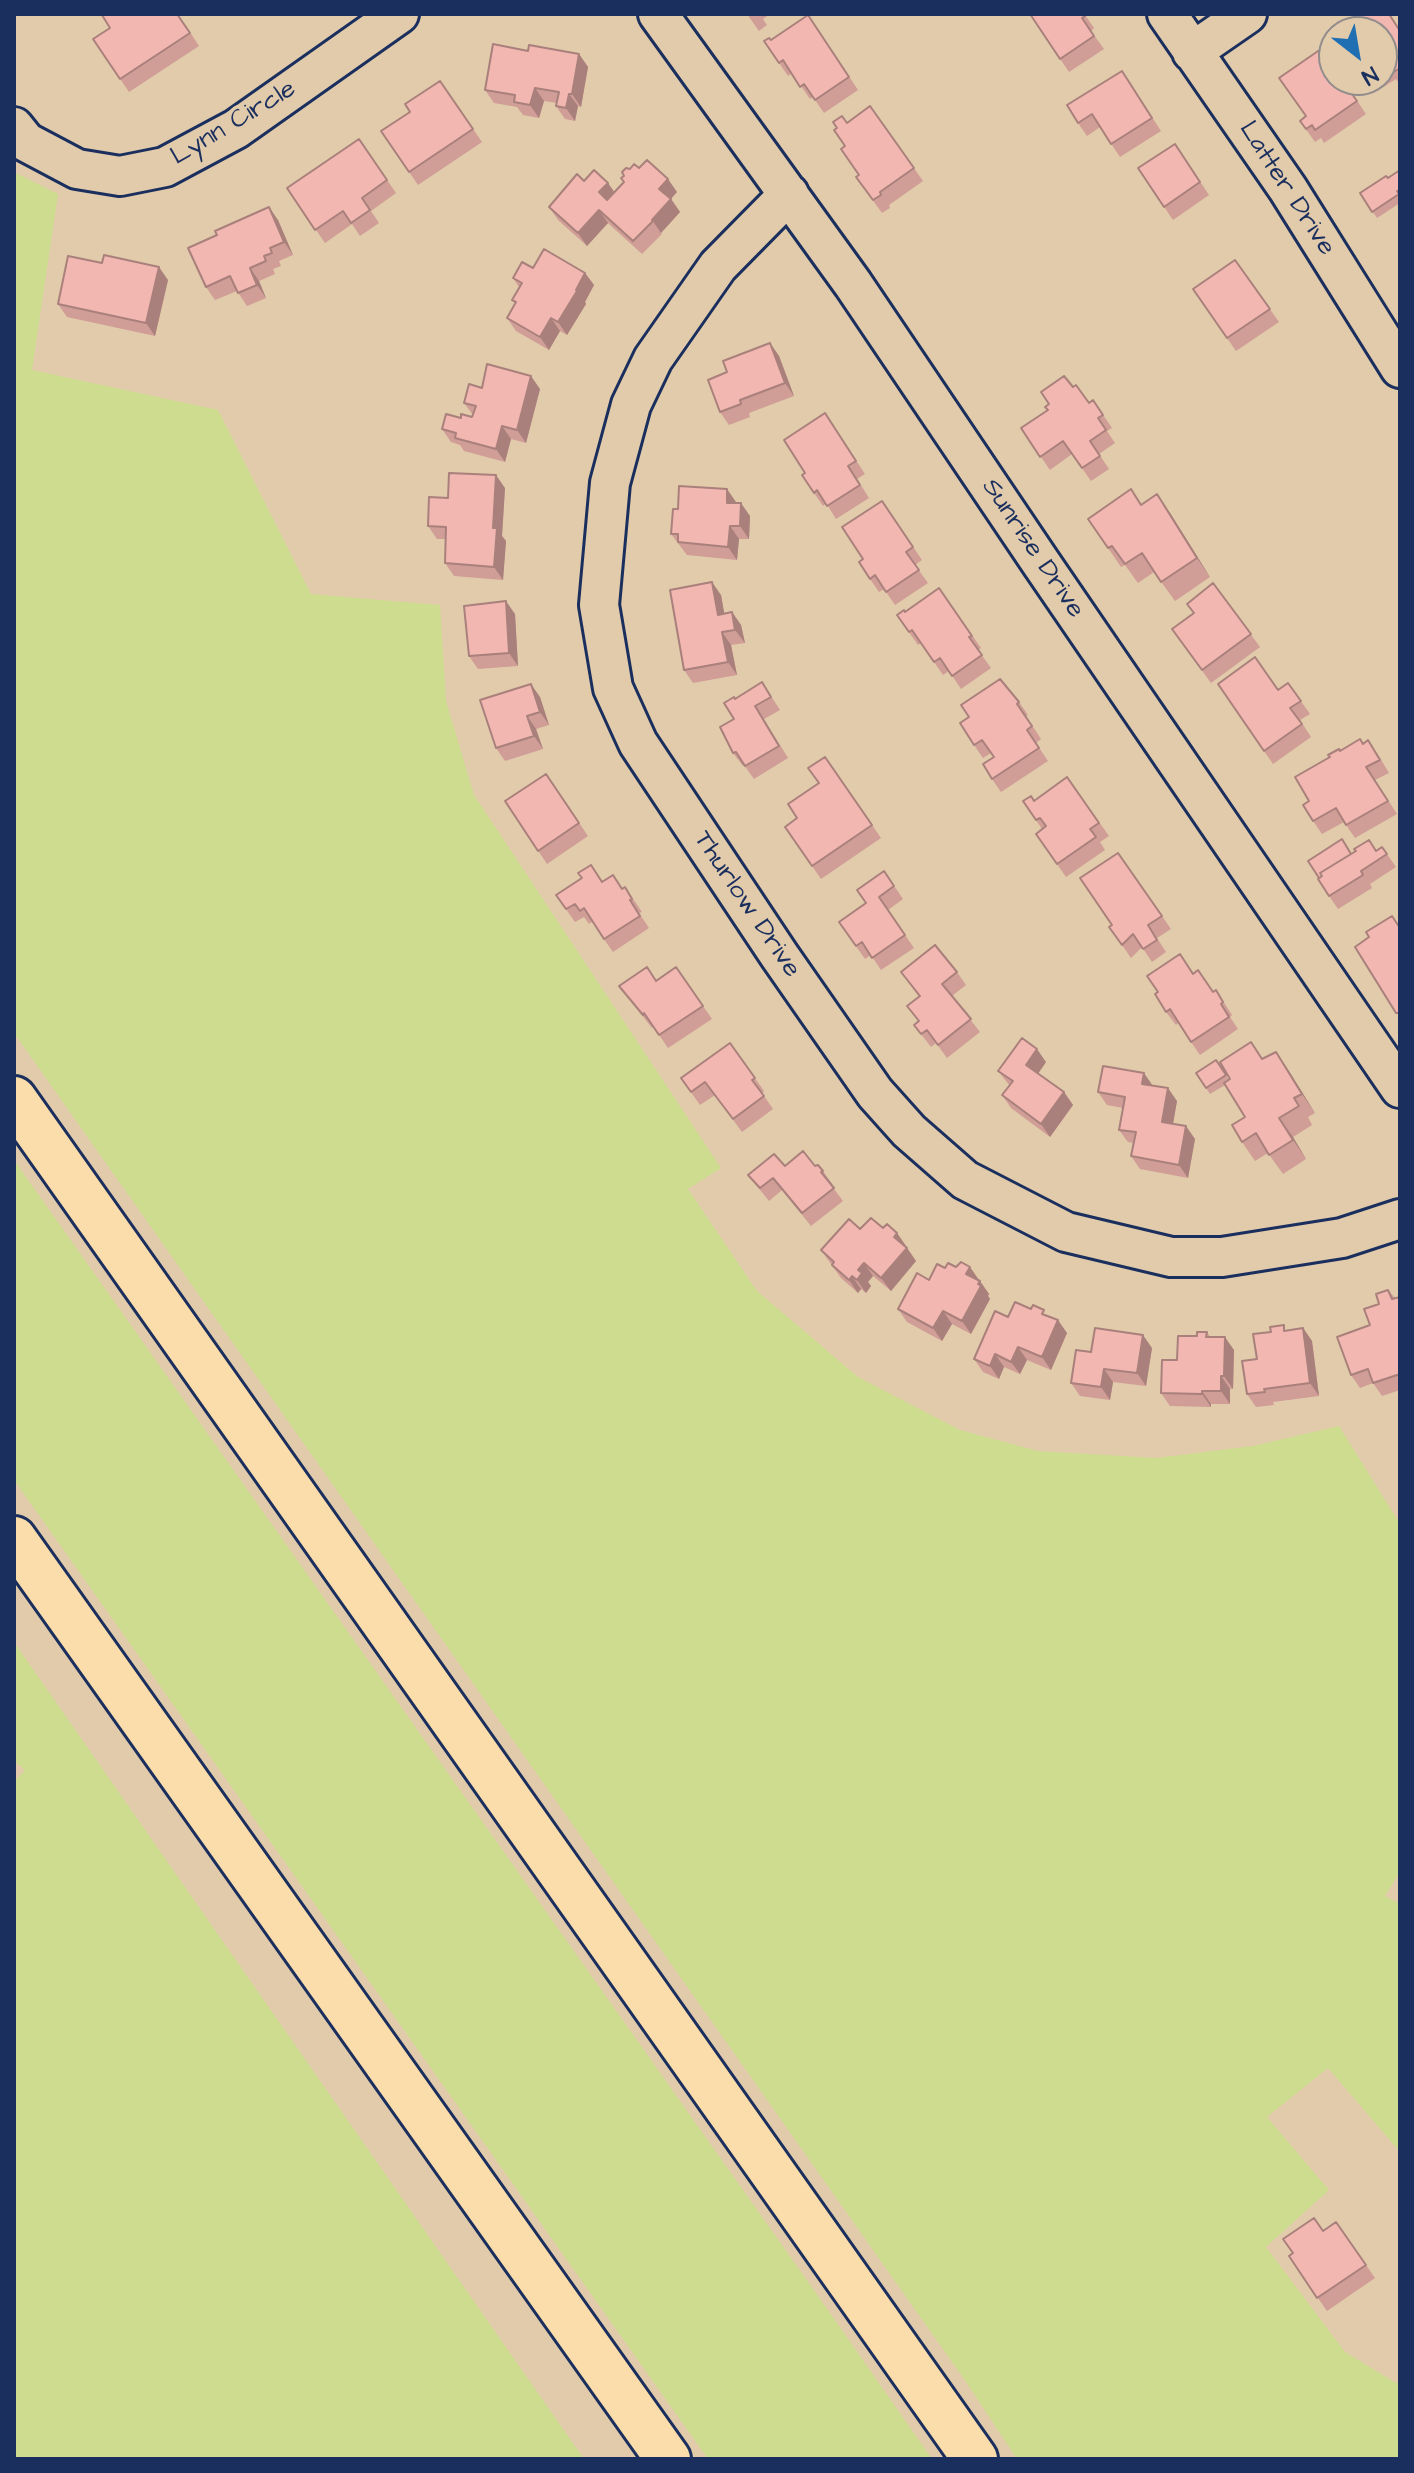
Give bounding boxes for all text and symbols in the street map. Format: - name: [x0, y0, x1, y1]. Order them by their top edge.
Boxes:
- north arrow: [1318, 16, 1398, 96]
- text: N: [1356, 58, 1383, 92]
- street label: Lynn Circle: [166, 75, 302, 173]
- street label: Latter Drive: [1231, 116, 1341, 262]
- street label: Sunrise Drive: [974, 473, 1090, 625]
- street label: Thurlow Drive: [686, 826, 806, 984]

